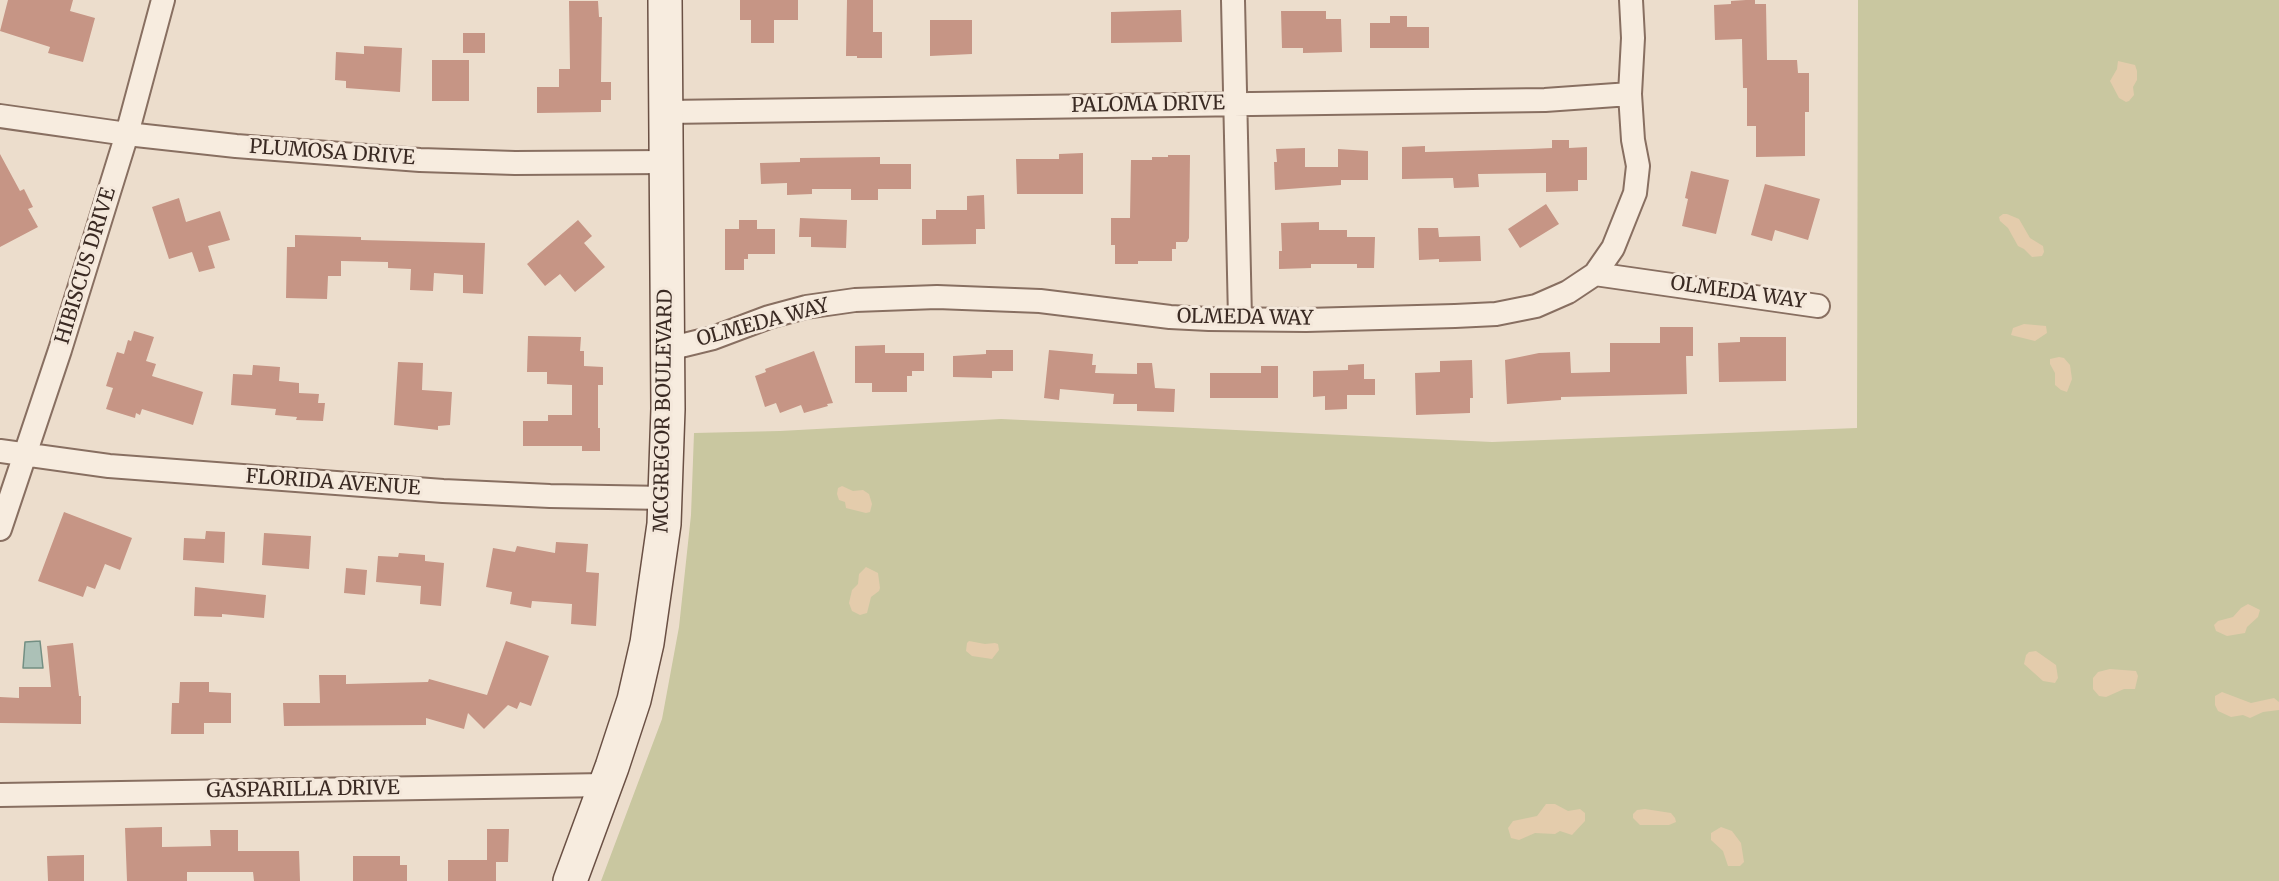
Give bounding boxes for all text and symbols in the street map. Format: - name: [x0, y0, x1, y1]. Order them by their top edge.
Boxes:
- street label: PALOMA DRIVE: [1071, 92, 1225, 118]
- street label: PLUMOSA DRIVE: [248, 135, 416, 171]
- street label: HIBISCUS DRIVE: [51, 185, 121, 347]
- street label: OLMEDA WAY: [1669, 272, 1807, 314]
- street label: MCGREGOR BOULEVARD: [650, 289, 678, 533]
- street label: OLMEDA WAY: [694, 294, 832, 352]
- street label: OLMEDA WAY: [1177, 305, 1313, 331]
- street label: FLORIDA AVENUE: [245, 465, 421, 501]
- street label: GASPARILLA DRIVE: [206, 776, 400, 804]

